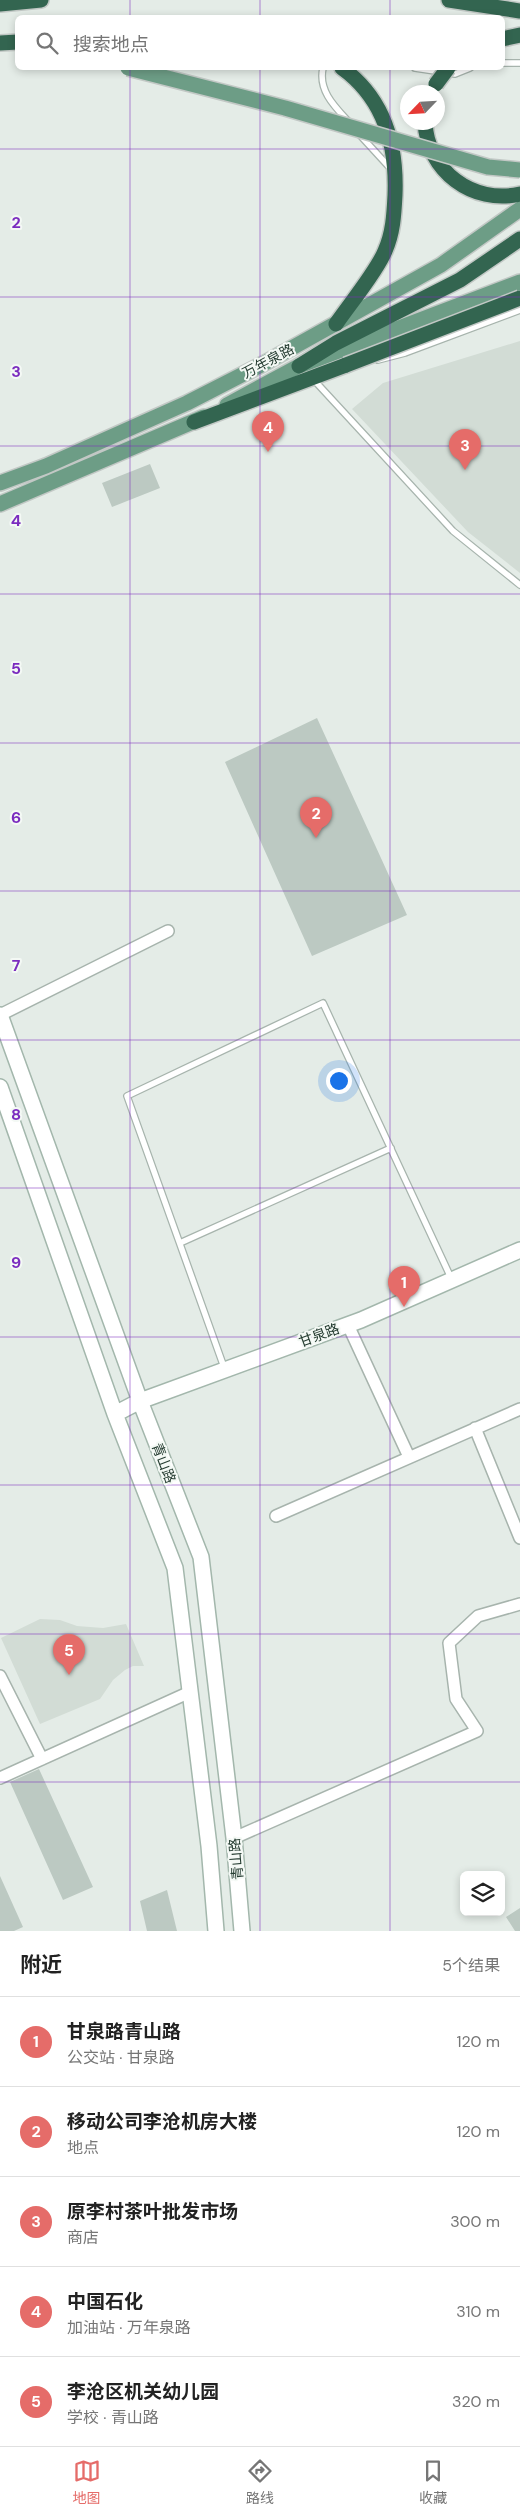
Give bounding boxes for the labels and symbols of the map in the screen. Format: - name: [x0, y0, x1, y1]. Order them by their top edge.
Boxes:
- north arrow: [400, 85, 445, 130]
- text: 2: [11, 212, 21, 233]
- street label: 万年泉路: [239, 340, 297, 382]
- text: 3: [11, 361, 21, 382]
- pin: 4: [252, 411, 284, 452]
- pin: 3: [449, 429, 481, 470]
- text: 4: [11, 510, 21, 531]
- text: 5: [11, 658, 21, 679]
- pin: 2: [300, 797, 332, 838]
- text: 6: [11, 807, 21, 828]
- text: 7: [12, 955, 21, 976]
- your location: [326, 1068, 352, 1094]
- text: 8: [11, 1104, 21, 1125]
- text: 9: [11, 1252, 21, 1273]
- pin: 1: [388, 1266, 420, 1307]
- street label: 甘泉路: [296, 1319, 342, 1351]
- street label: 青山路: [148, 1440, 180, 1486]
- pin: 5: [53, 1634, 85, 1675]
- street label: 青山路: [225, 1837, 247, 1881]

